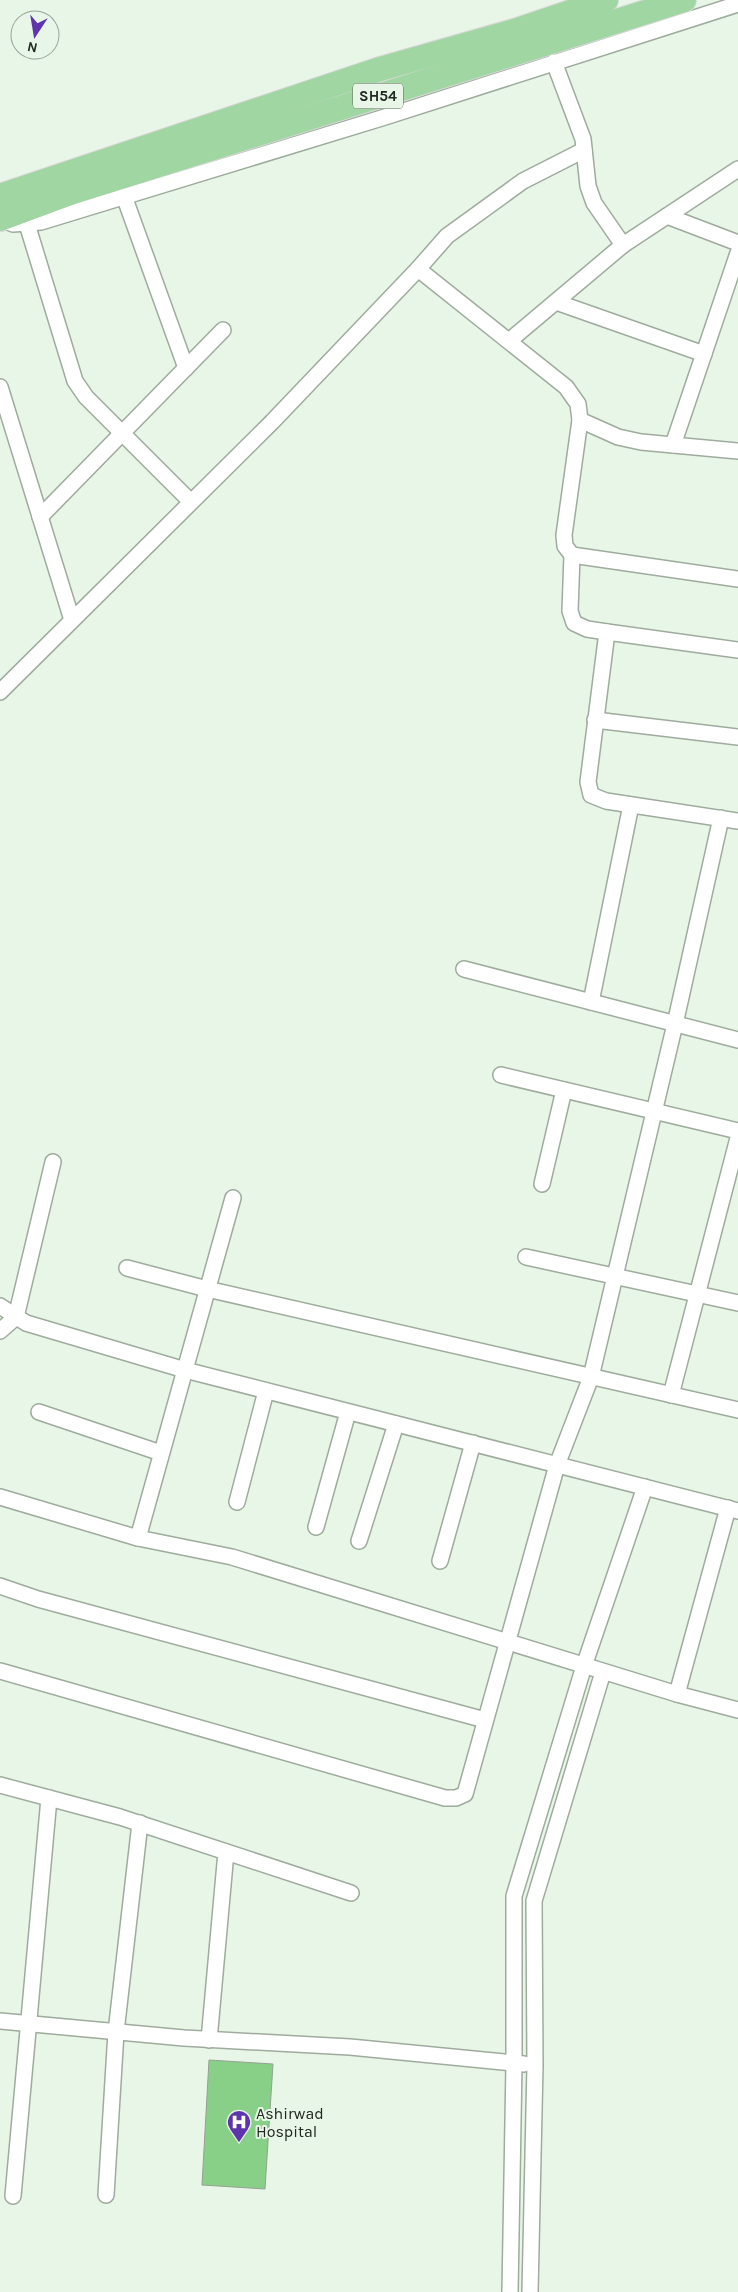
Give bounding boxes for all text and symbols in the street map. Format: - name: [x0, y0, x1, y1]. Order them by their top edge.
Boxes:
- north arrow: [10, 10, 60, 60]
- text: N: [26, 38, 39, 57]
- road number: SH54: [353, 84, 403, 108]
- place label: Ashirwad Hospital: [256, 2104, 324, 2141]
- hospital icon: Ashirwad Hospital: [226, 2109, 252, 2143]

